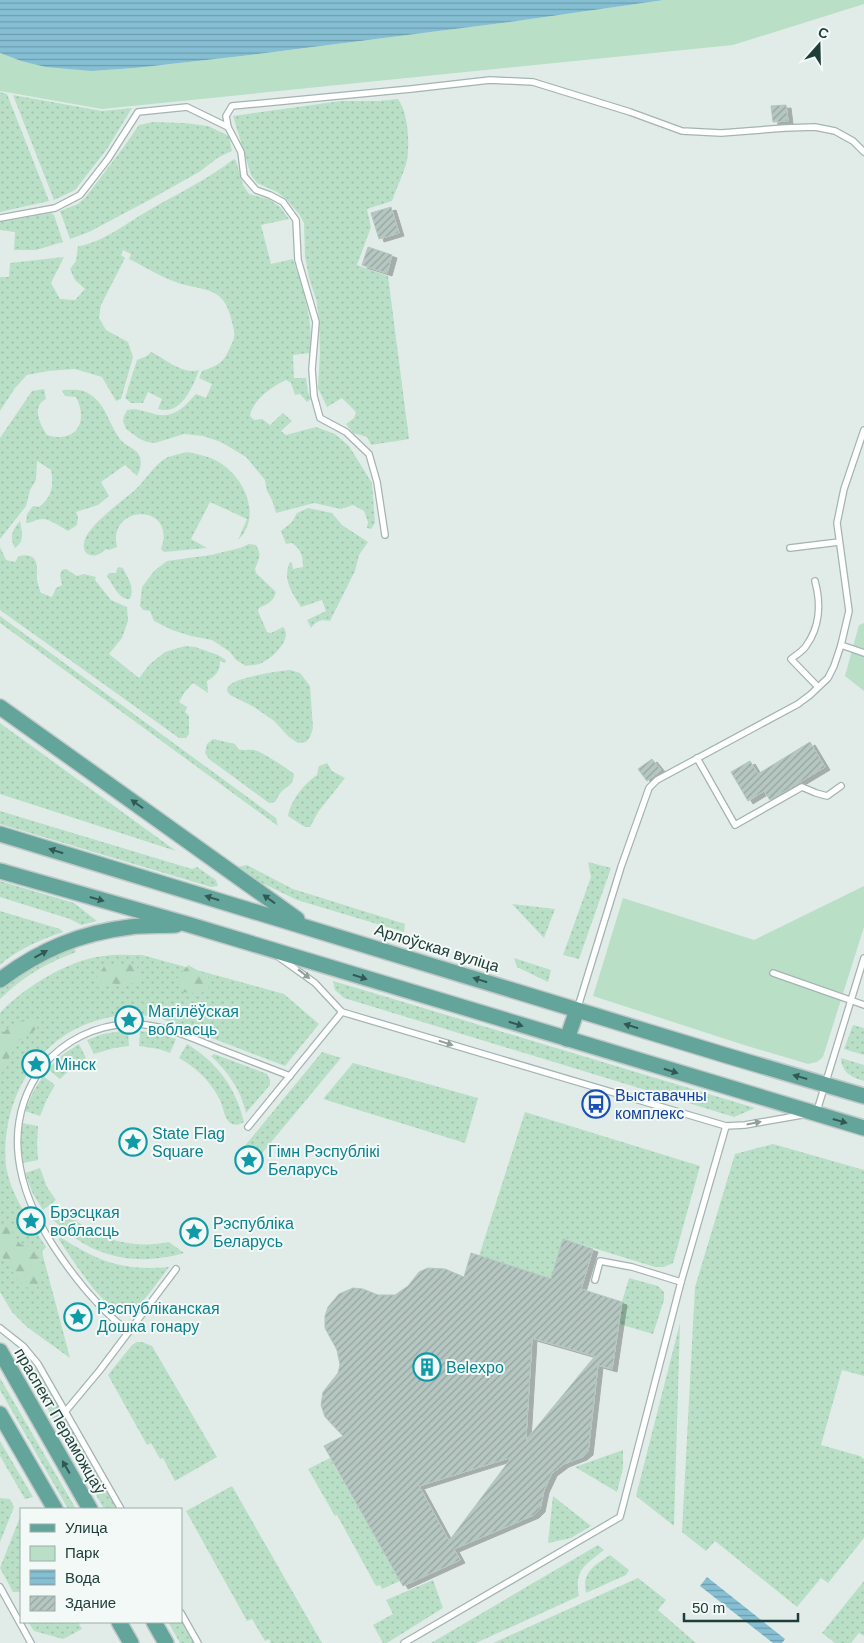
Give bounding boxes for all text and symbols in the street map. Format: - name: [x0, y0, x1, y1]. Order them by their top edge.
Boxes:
- north arrow: [794, 20, 844, 70]
- text: С: [816, 24, 831, 42]
- one-way arrow: [130, 799, 143, 809]
- one-way arrow: [48, 846, 63, 854]
- one-way arrow: [204, 893, 219, 901]
- one-way arrow: [262, 894, 276, 904]
- one-way arrow: [90, 895, 105, 903]
- street label: Арлоўская вуліца: [373, 921, 502, 975]
- one-way arrow: [34, 949, 47, 958]
- one-way arrow: [297, 969, 311, 979]
- one-way arrow: [353, 973, 368, 981]
- one-way arrow: [472, 975, 487, 983]
- place label: Магілёўская вобласць: [148, 1003, 239, 1038]
- place icon: Магілёўская вобласць: [114, 1005, 144, 1035]
- one-way arrow: [509, 1020, 524, 1028]
- one-way arrow: [623, 1022, 638, 1030]
- one-way arrow: [439, 1040, 454, 1048]
- place icon: Мінск: [21, 1049, 51, 1079]
- place label: Мінск: [55, 1056, 97, 1073]
- one-way arrow: [664, 1067, 679, 1075]
- one-way arrow: [793, 1072, 808, 1080]
- place label: Выставачны комплекс: [615, 1087, 707, 1122]
- bus stop icon: Выставачны комплекс: [581, 1089, 611, 1119]
- one-way arrow: [833, 1118, 848, 1126]
- one-way arrow: [747, 1119, 762, 1127]
- place label: State Flag Square: [152, 1125, 225, 1160]
- place icon: State Flag Square: [118, 1127, 148, 1157]
- place label: Гімн Рэспублікі Беларусь: [268, 1143, 380, 1178]
- place icon: Гімн Рэспублікі Беларусь: [234, 1145, 264, 1175]
- place label: Брэсцкая вобласць: [50, 1204, 120, 1239]
- place icon: Брэсцкая вобласць: [16, 1206, 46, 1236]
- place label: Рэспубліка Беларусь: [213, 1215, 294, 1250]
- place icon: Рэспубліка Беларусь: [179, 1217, 209, 1247]
- place label: Рэспубліканская Дошка гонару: [97, 1300, 220, 1335]
- place icon: Рэспубліканская Дошка гонару: [63, 1302, 93, 1332]
- street label: праспект Пераможцаў: [11, 1345, 109, 1497]
- building icon: Belexpo: [412, 1352, 442, 1382]
- place label: Belexpo: [446, 1359, 504, 1376]
- one-way arrow: [62, 1459, 70, 1474]
- legend: [20, 1508, 182, 1623]
- text: Улица: [65, 1519, 108, 1536]
- text: Парк: [65, 1544, 99, 1561]
- text: Вода: [65, 1569, 101, 1586]
- scale bar: [684, 1590, 798, 1622]
- text: Здание: [65, 1594, 116, 1611]
- text: 50 m: [692, 1599, 725, 1616]

